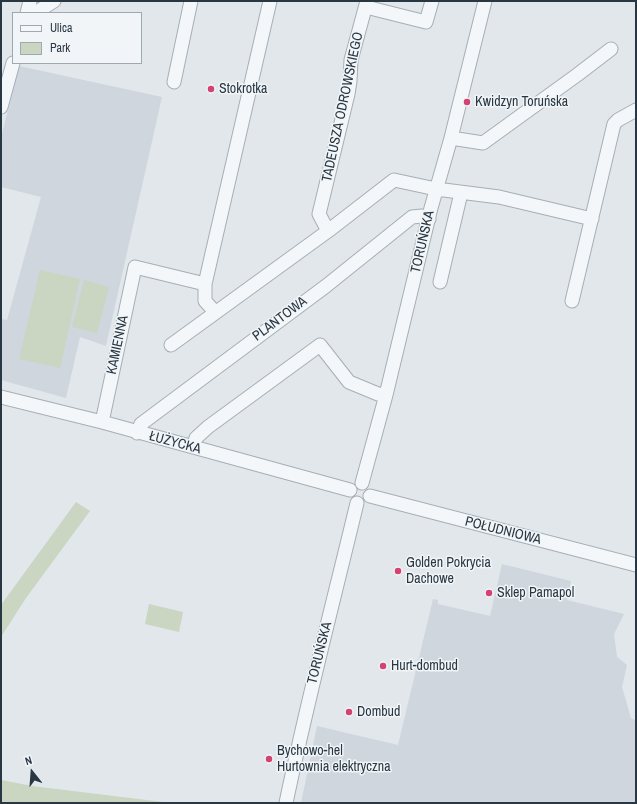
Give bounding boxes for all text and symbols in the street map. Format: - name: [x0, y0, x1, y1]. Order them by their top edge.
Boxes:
- legend: [12, 12, 142, 64]
- text: Ulica: [50, 20, 72, 36]
- street label: TADEUSZA ODROWSKIEGO: [319, 30, 367, 184]
- text: Park: [50, 40, 70, 56]
- place label: Stokrotka: [219, 81, 267, 97]
- marker: Stokrotka: [206, 84, 216, 94]
- place label: Kwidzyn Toruńska: [475, 94, 568, 110]
- marker: Kwidzyn Toruńska: [462, 97, 472, 107]
- street label: TORUŃSKA: [408, 209, 438, 275]
- street label: PLANTOWA: [249, 293, 311, 345]
- street label: KAMIENNA: [104, 314, 132, 376]
- street label: ŁUŻYCKA: [147, 428, 203, 458]
- street label: POŁUDNIOWA: [463, 513, 543, 549]
- place label: Golden Pokrycia Dachowe: [406, 555, 491, 588]
- marker: Golden Pokrycia Dachowe: [393, 566, 403, 576]
- place label: Sklep Pamapol: [497, 585, 574, 601]
- marker: Sklep Pamapol: [484, 588, 494, 598]
- street label: TORUŃSKA: [304, 620, 336, 686]
- place label: Hurt-dombud: [391, 658, 458, 674]
- marker: Hurt-dombud: [378, 661, 388, 671]
- place label: Dombud: [357, 704, 400, 720]
- marker: Dombud: [344, 707, 354, 717]
- place label: Bychowo-hel Hurtownia elektryczna: [277, 743, 391, 776]
- north arrow: [12, 752, 52, 792]
- text: N: [23, 753, 34, 768]
- marker: Bychowo-hel Hurtownia elektryczna: [264, 754, 274, 764]

